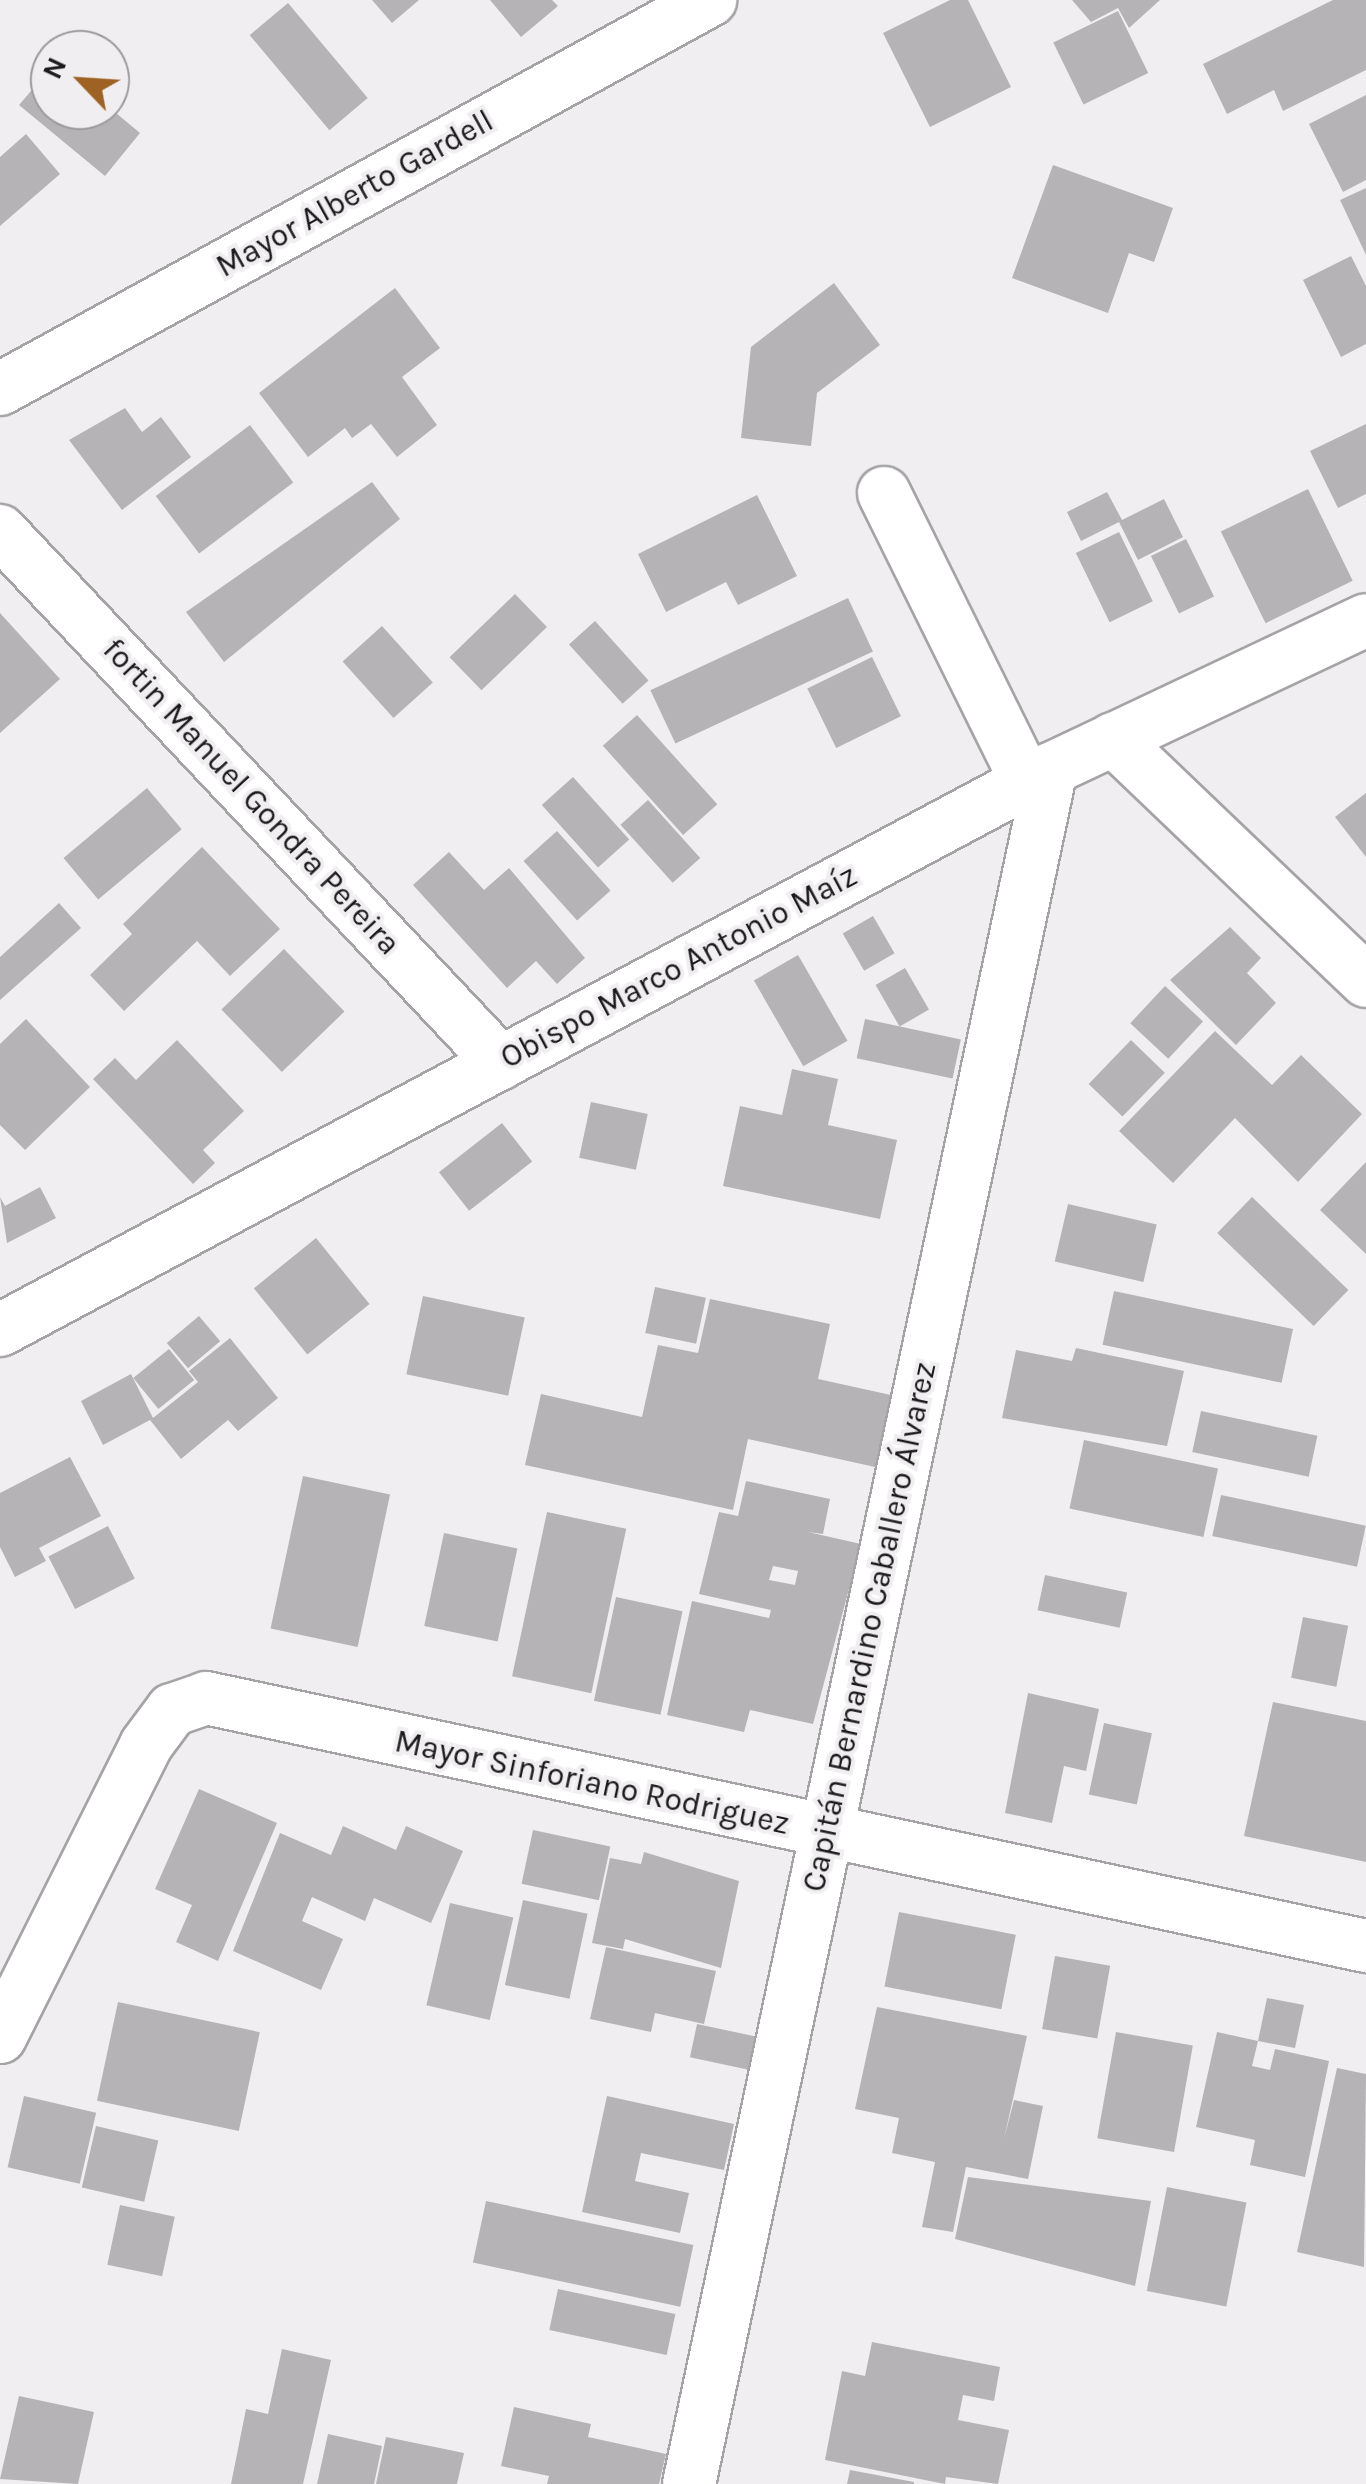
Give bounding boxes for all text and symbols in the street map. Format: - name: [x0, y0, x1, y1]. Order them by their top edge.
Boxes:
- north arrow: [30, 30, 130, 130]
- text: N: [35, 52, 73, 84]
- street label: Mayor Alberto Gardell: [210, 102, 500, 286]
- street label: fortin Manuel Gondra Pereira: [94, 631, 408, 963]
- street label: Obispo Marco Antonio Maíz: [494, 857, 864, 1077]
- street label: Capitán Bernardino Caballero Álvarez: [795, 1359, 945, 1895]
- street label: Mayor Sinforiano Rodriguez: [391, 1722, 793, 1844]

